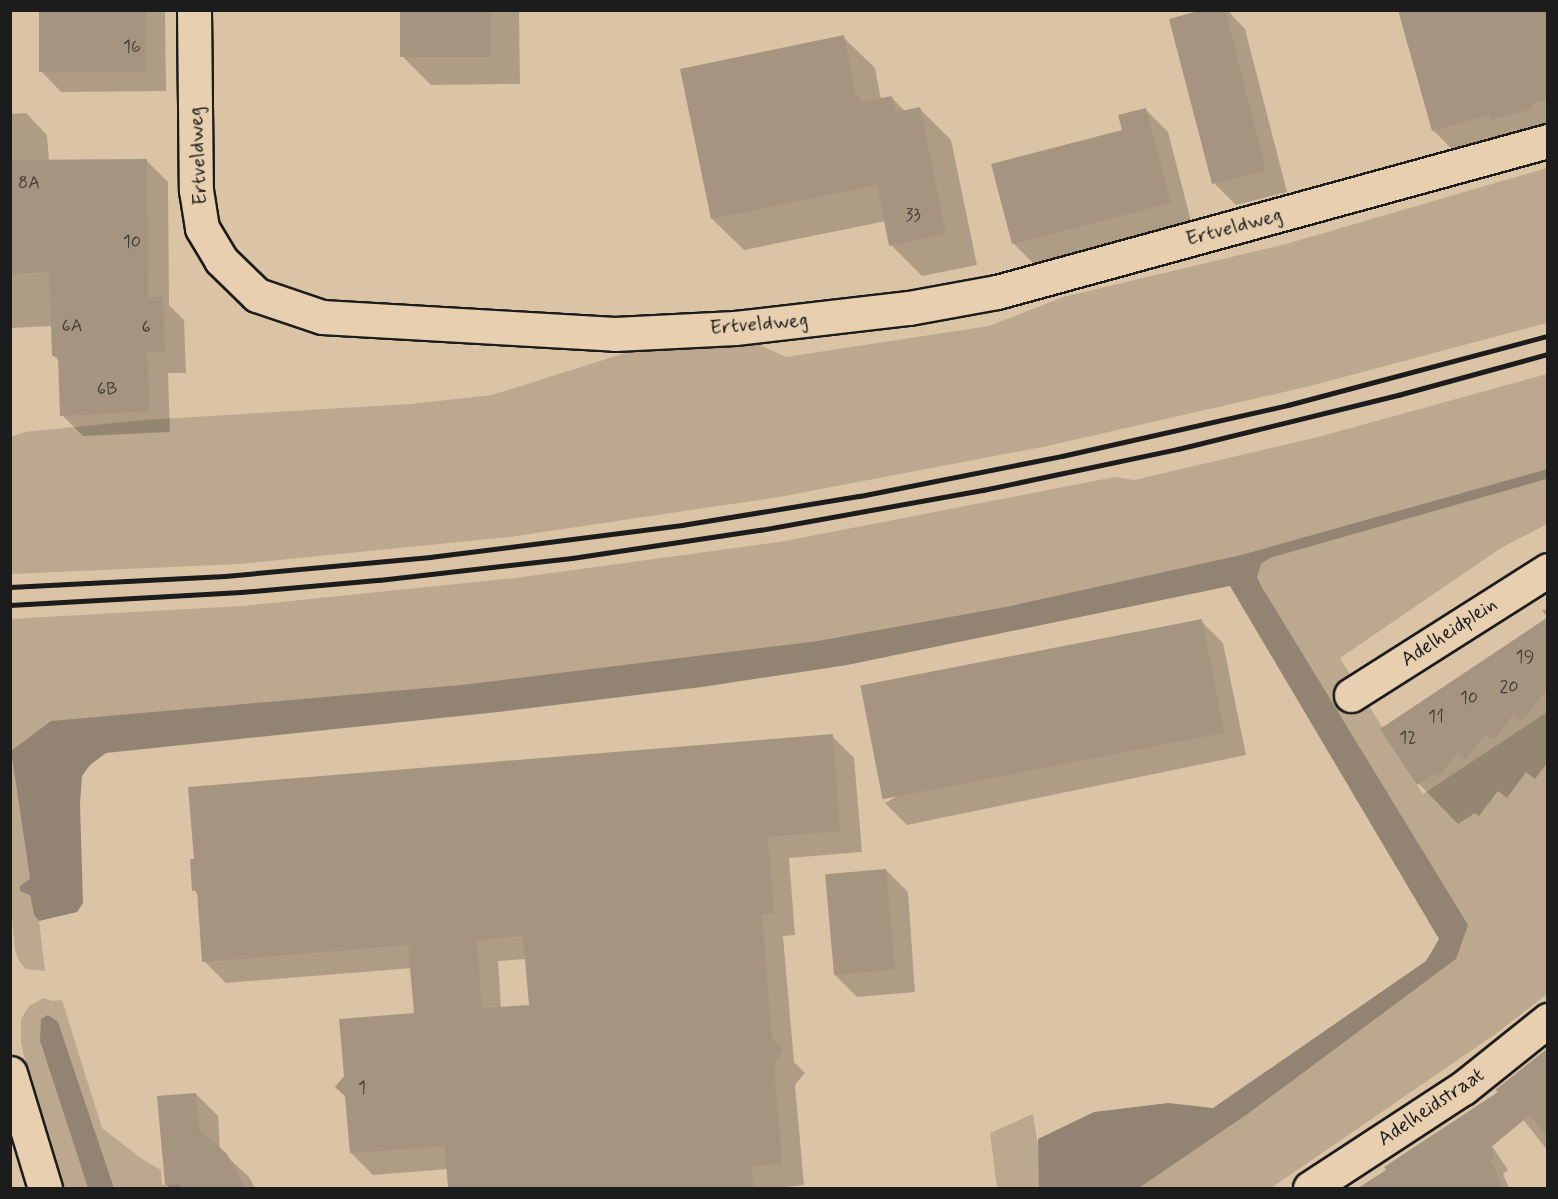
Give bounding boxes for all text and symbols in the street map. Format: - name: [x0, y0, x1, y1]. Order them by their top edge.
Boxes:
- house number: 16: [123, 36, 141, 58]
- street label: Ertveldweg: [183, 106, 213, 206]
- house number: 8A: [18, 172, 40, 194]
- street label: Ertveldweg: [1183, 202, 1285, 252]
- house number: 33: [905, 204, 921, 226]
- house number: 10: [123, 231, 141, 253]
- street label: Ertveldweg: [709, 307, 809, 341]
- house number: 6A: [62, 315, 82, 337]
- house number: 6: [141, 316, 151, 338]
- house number: 6B: [97, 378, 117, 400]
- street label: Adelheidplein: [1396, 592, 1502, 672]
- house number: 19: [1516, 646, 1534, 668]
- house number: 20: [1499, 676, 1519, 698]
- house number: 10: [1460, 687, 1478, 709]
- house number: 11: [1428, 706, 1444, 728]
- house number: 12: [1399, 727, 1417, 749]
- street label: Adelheidstraat: [1373, 1062, 1489, 1152]
- house number: 1: [358, 1077, 366, 1099]

